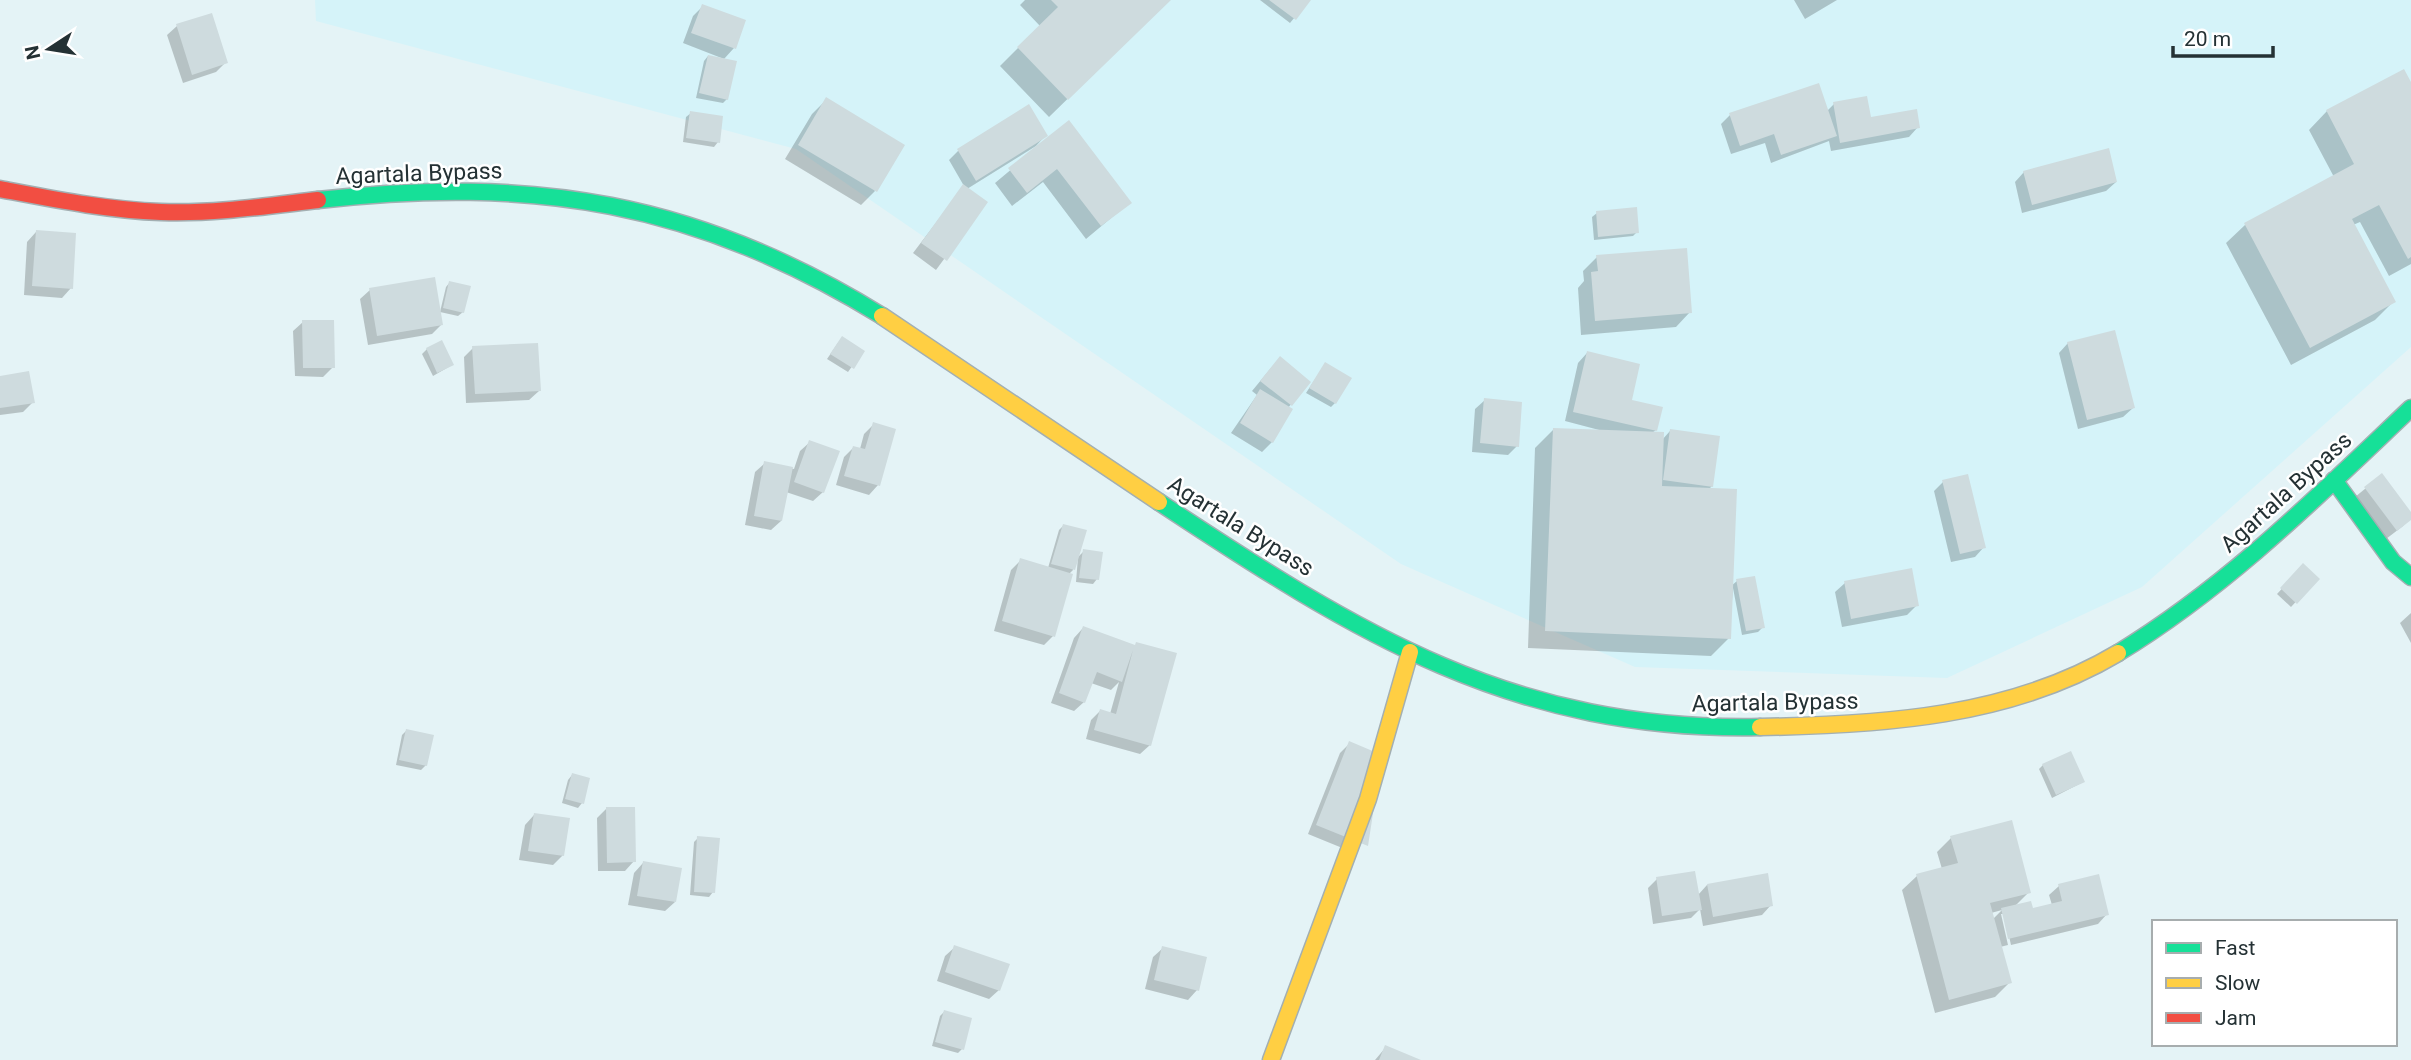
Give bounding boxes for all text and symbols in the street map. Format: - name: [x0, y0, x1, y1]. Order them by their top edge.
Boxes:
- north arrow: [14, 14, 84, 84]
- scale bar: [2173, 14, 2273, 58]
- text: 20 m: [2184, 27, 2231, 51]
- text: N: [20, 43, 46, 61]
- street label: Agartala Bypass: [335, 157, 503, 190]
- street label: Agartala Bypass: [2215, 426, 2357, 558]
- street label: Agartala Bypass: [1163, 471, 1319, 582]
- street label: Agartala Bypass: [1691, 688, 1859, 717]
- legend: [2152, 920, 2397, 1046]
- text: Fast: [2215, 936, 2256, 960]
- text: Slow: [2215, 971, 2261, 995]
- text: Jam: [2215, 1006, 2256, 1030]

